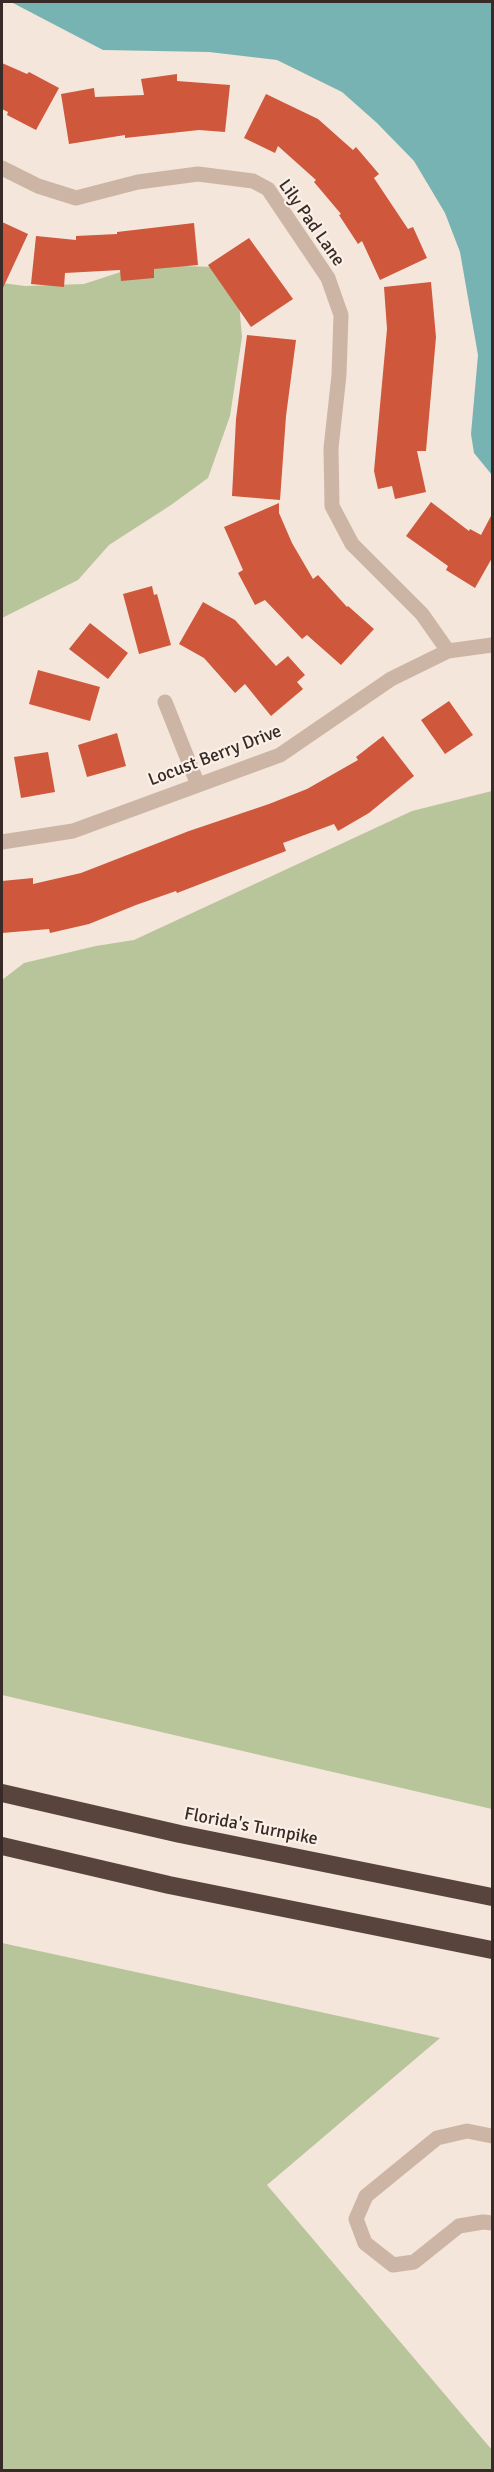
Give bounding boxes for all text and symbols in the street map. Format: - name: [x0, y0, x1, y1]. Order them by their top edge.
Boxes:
- street label: Lily Pad Lane: [273, 175, 349, 271]
- street label: Locust Berry Drive: [145, 721, 285, 791]
- street label: Florida's Turnpike: [182, 1803, 320, 1851]

